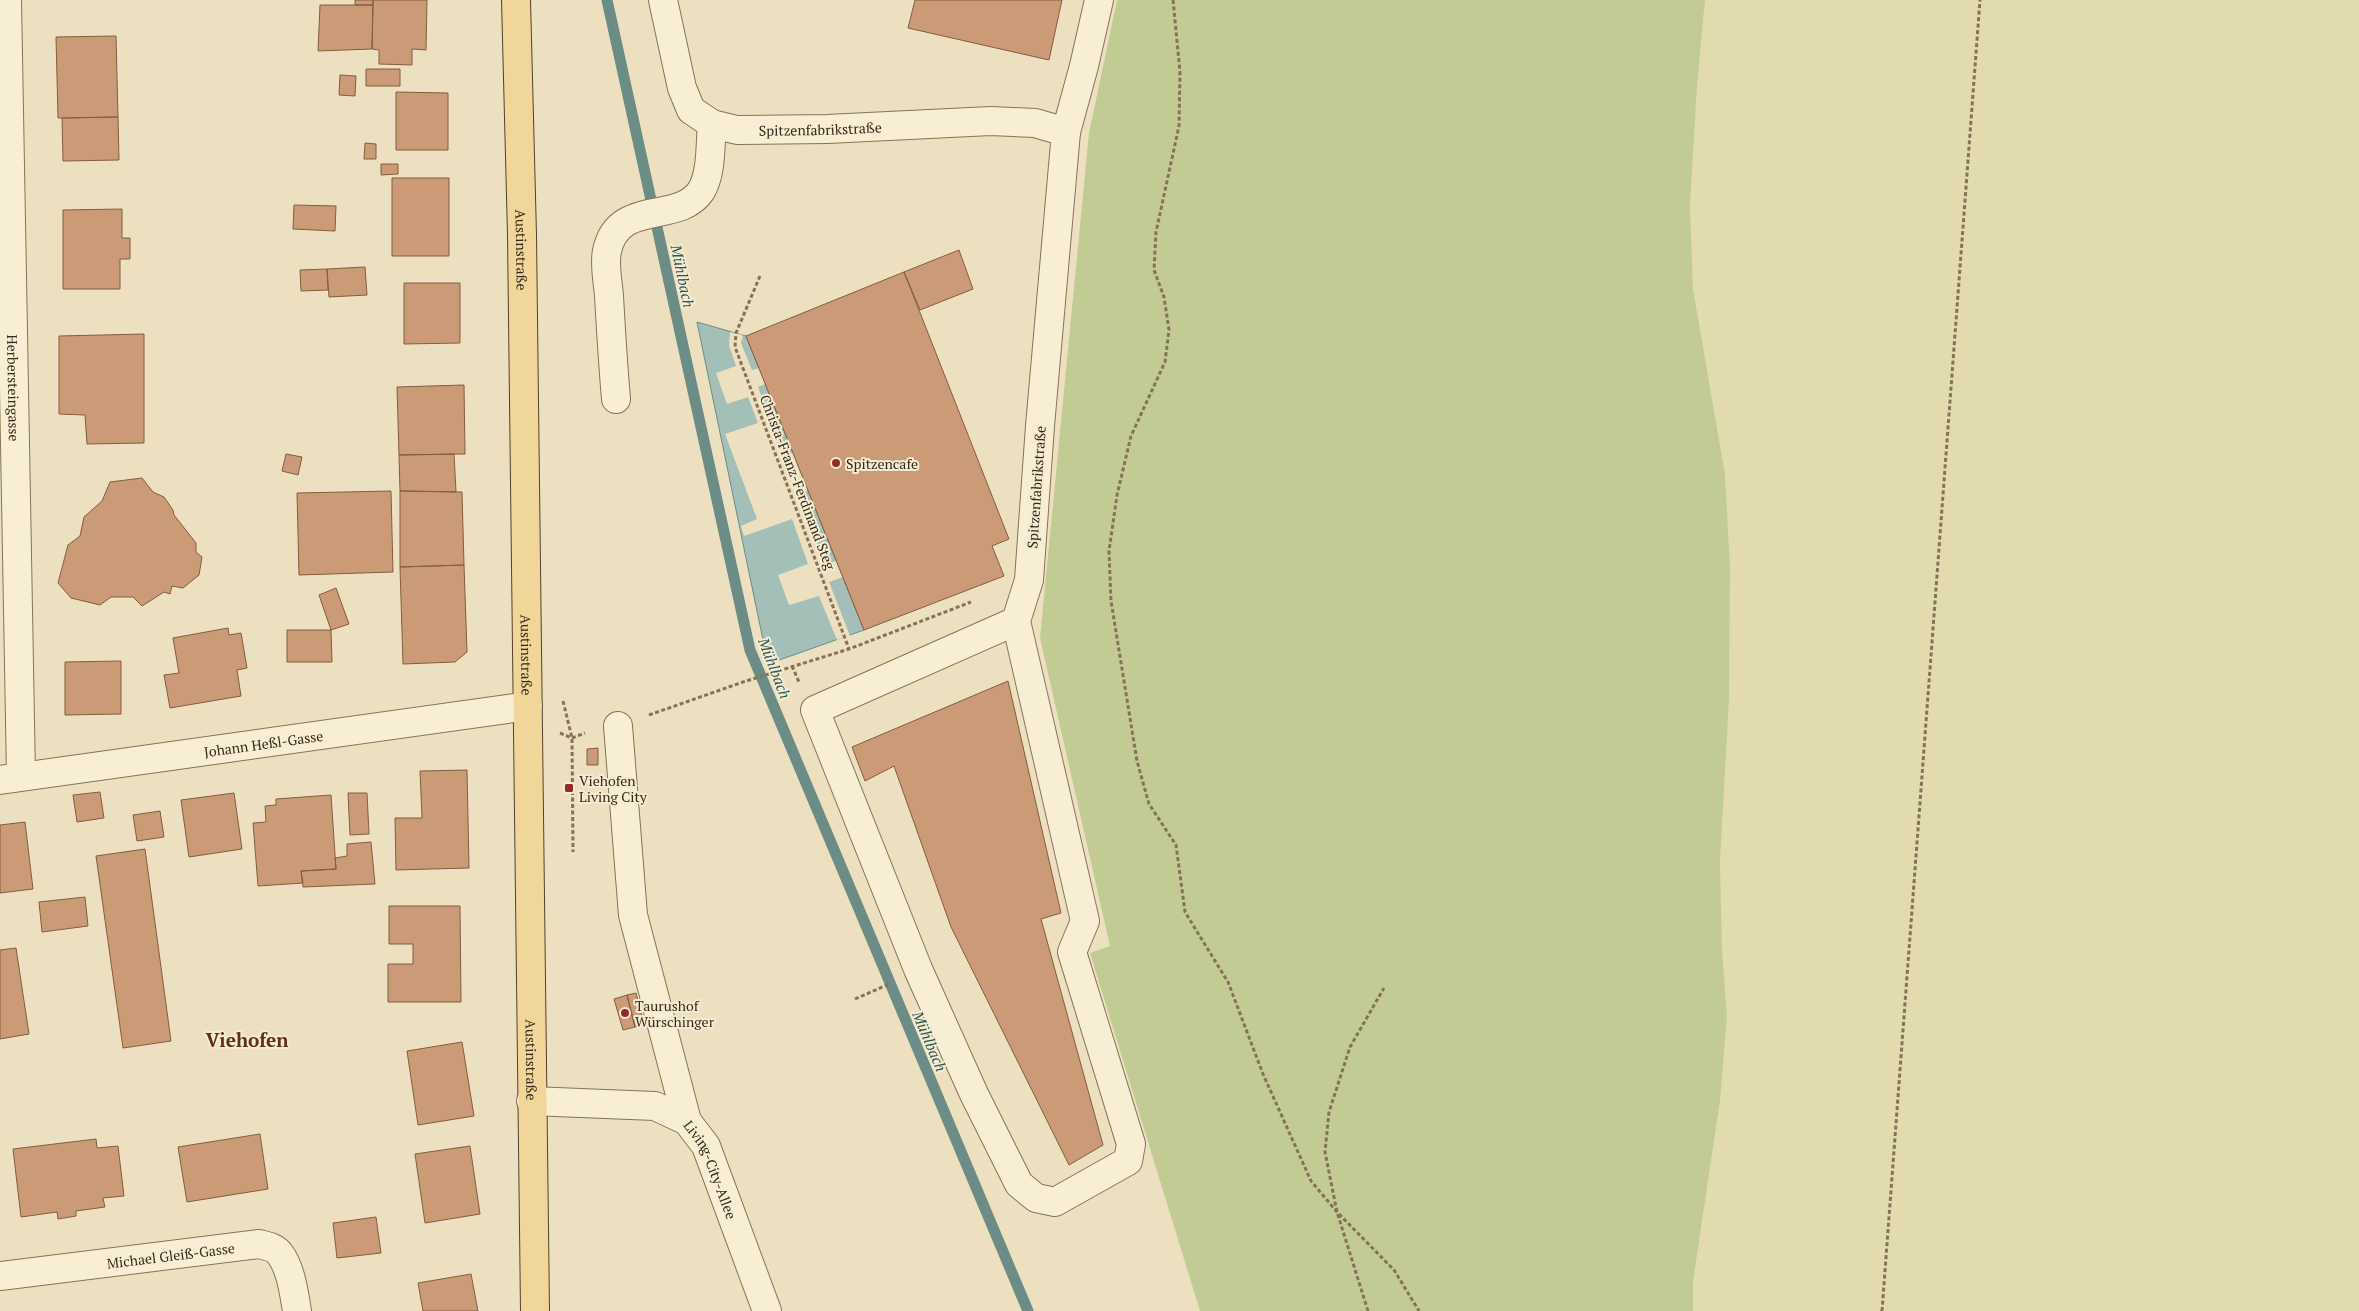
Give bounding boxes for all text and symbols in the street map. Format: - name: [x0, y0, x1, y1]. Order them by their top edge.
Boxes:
- street label: Spitzenfabrikstraße: [759, 117, 882, 139]
- street label: Austinstraße: [512, 209, 532, 291]
- water label: Mühlbach: [666, 242, 699, 309]
- street label: Herbersteingasse: [4, 334, 24, 442]
- street label: Christa-Franz-Ferdinand Steg: [756, 392, 840, 573]
- street label: Spitzenfabrikstraße: [1022, 425, 1050, 549]
- place label: Spitzencafe: [846, 454, 918, 473]
- marker: Spitzencafe: [830, 457, 842, 469]
- street label: Austinstraße: [517, 614, 537, 696]
- water label: Mühlbach: [754, 634, 796, 701]
- street label: Johann Heßl-Gasse: [203, 725, 324, 761]
- place label: Viehofen Living City: [579, 771, 648, 806]
- marker: Viehofen Living City: [563, 782, 575, 794]
- place label: Taurushof Würschinger: [635, 996, 715, 1031]
- marker: Taurushof Würschinger: [619, 1007, 631, 1019]
- water label: Mühlbach: [908, 1007, 952, 1074]
- street label: Austinstraße: [522, 1019, 542, 1101]
- district label: Viehofen: [205, 1027, 289, 1052]
- street label: Living-City-Allee: [680, 1116, 742, 1221]
- street label: Michael Gleiß-Gasse: [106, 1238, 236, 1272]

